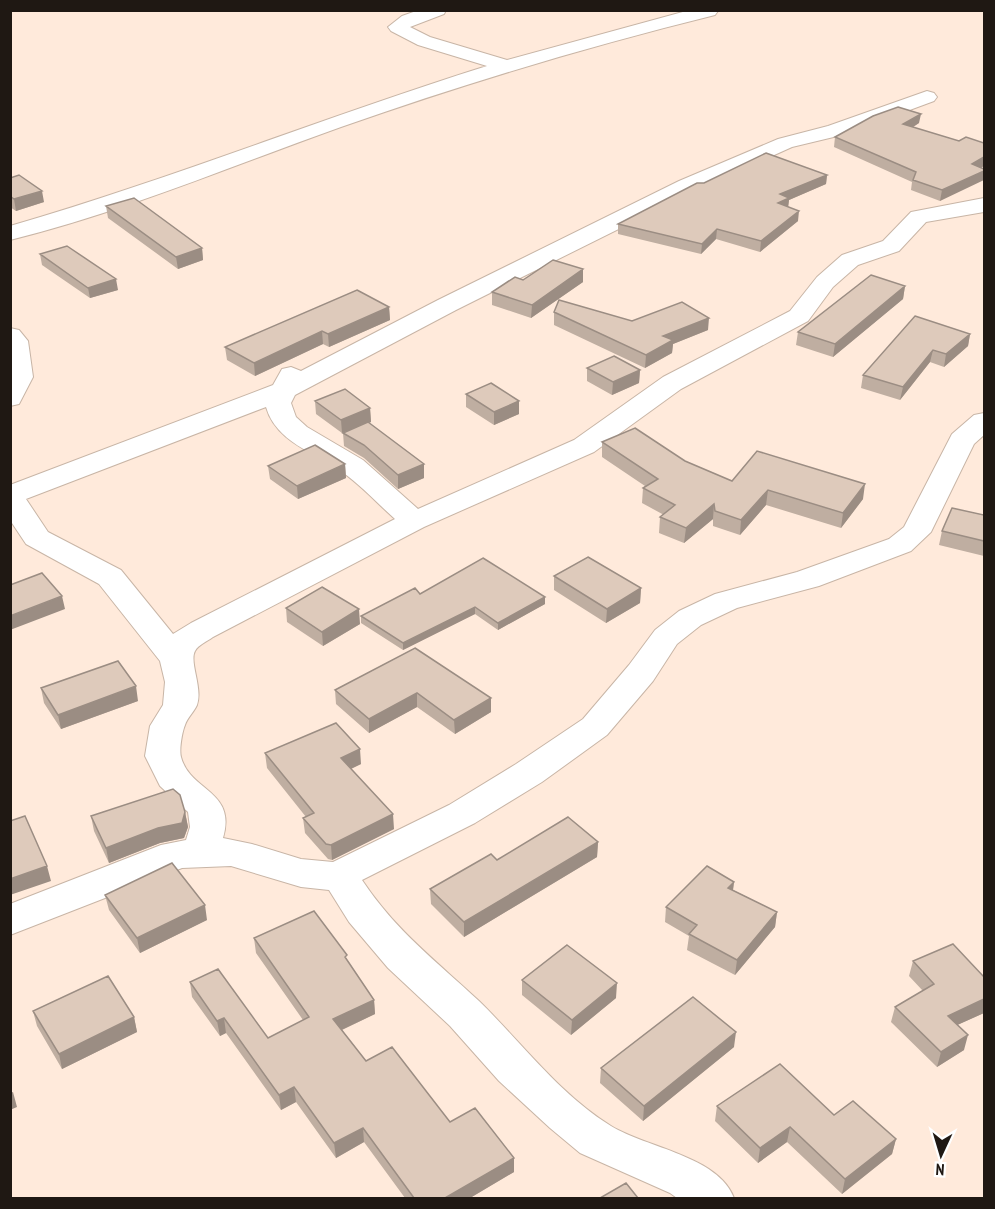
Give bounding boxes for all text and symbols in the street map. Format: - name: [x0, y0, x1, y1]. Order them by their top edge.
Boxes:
- north arrow: [911, 1125, 971, 1185]
- text: N: [935, 1160, 945, 1180]

